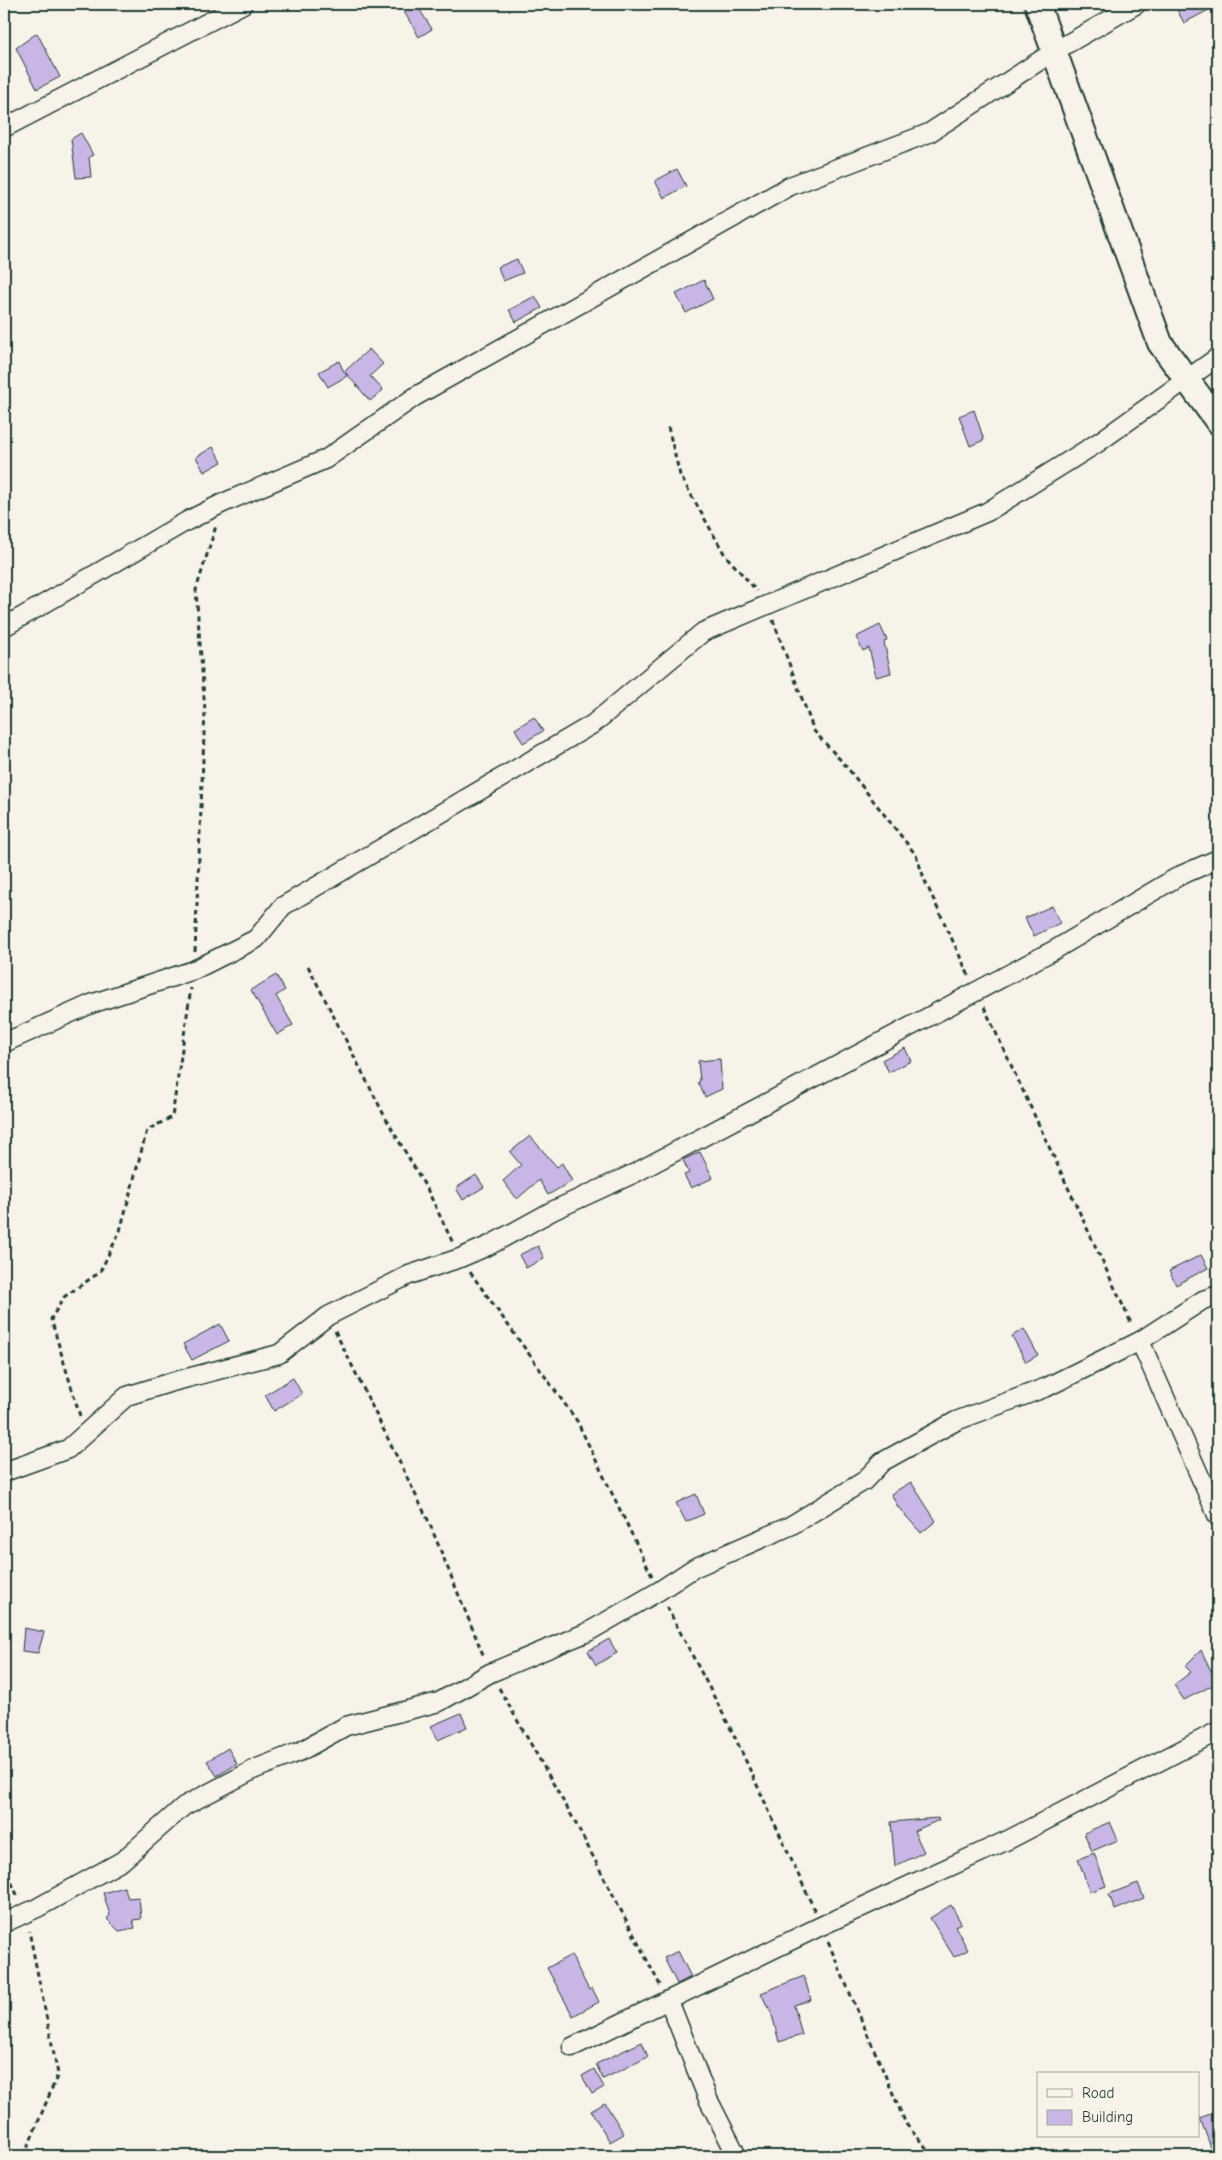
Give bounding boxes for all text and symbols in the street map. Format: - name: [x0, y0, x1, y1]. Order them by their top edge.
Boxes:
- legend: [1037, 2072, 1200, 2138]
- text: Road: [1082, 2084, 1114, 2102]
- text: Building: [1082, 2108, 1133, 2126]

